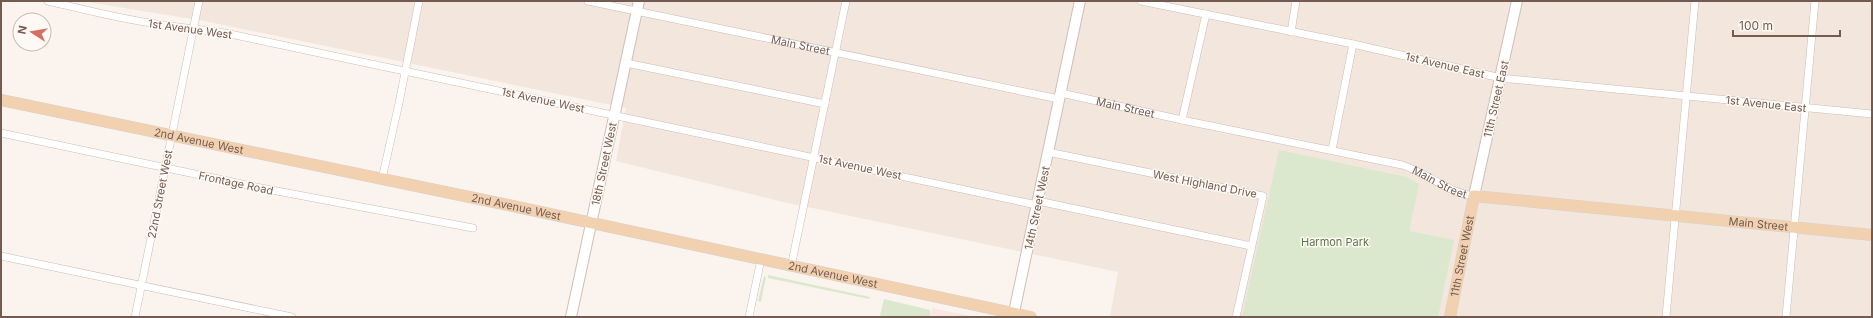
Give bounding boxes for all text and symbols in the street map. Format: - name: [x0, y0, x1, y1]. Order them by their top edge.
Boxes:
- north arrow: [12, 12, 52, 52]
- scale bar: [1733, 12, 1840, 38]
- street label: 1st Avenue West: [147, 16, 233, 42]
- text: 100 m: [1739, 18, 1773, 33]
- text: N: [14, 24, 30, 35]
- street label: Main Street: [770, 32, 831, 58]
- street label: 1st Avenue East: [1404, 49, 1486, 81]
- street label: 11th Street East: [1480, 59, 1512, 139]
- street label: 1st Avenue West: [500, 84, 586, 116]
- street label: 1st Avenue East: [1725, 93, 1807, 115]
- street label: Main Street: [1095, 94, 1156, 121]
- street label: 18th Street West: [588, 121, 620, 207]
- street label: 2nd Avenue West: [153, 125, 245, 157]
- street label: 22nd Street West: [145, 148, 176, 240]
- street label: 1st Avenue West: [817, 151, 903, 183]
- street label: Main Street: [1410, 163, 1469, 202]
- street label: 14th Street West: [1021, 165, 1053, 251]
- street label: West Highland Drive: [1152, 167, 1258, 201]
- street label: Frontage Road: [197, 168, 275, 198]
- street label: 2nd Avenue West: [470, 191, 562, 223]
- street label: 11th Street West: [1447, 214, 1477, 298]
- street label: Main Street: [1728, 214, 1789, 234]
- park label: Harmon Park: [1301, 235, 1369, 249]
- street label: 2nd Avenue West: [787, 258, 879, 291]

